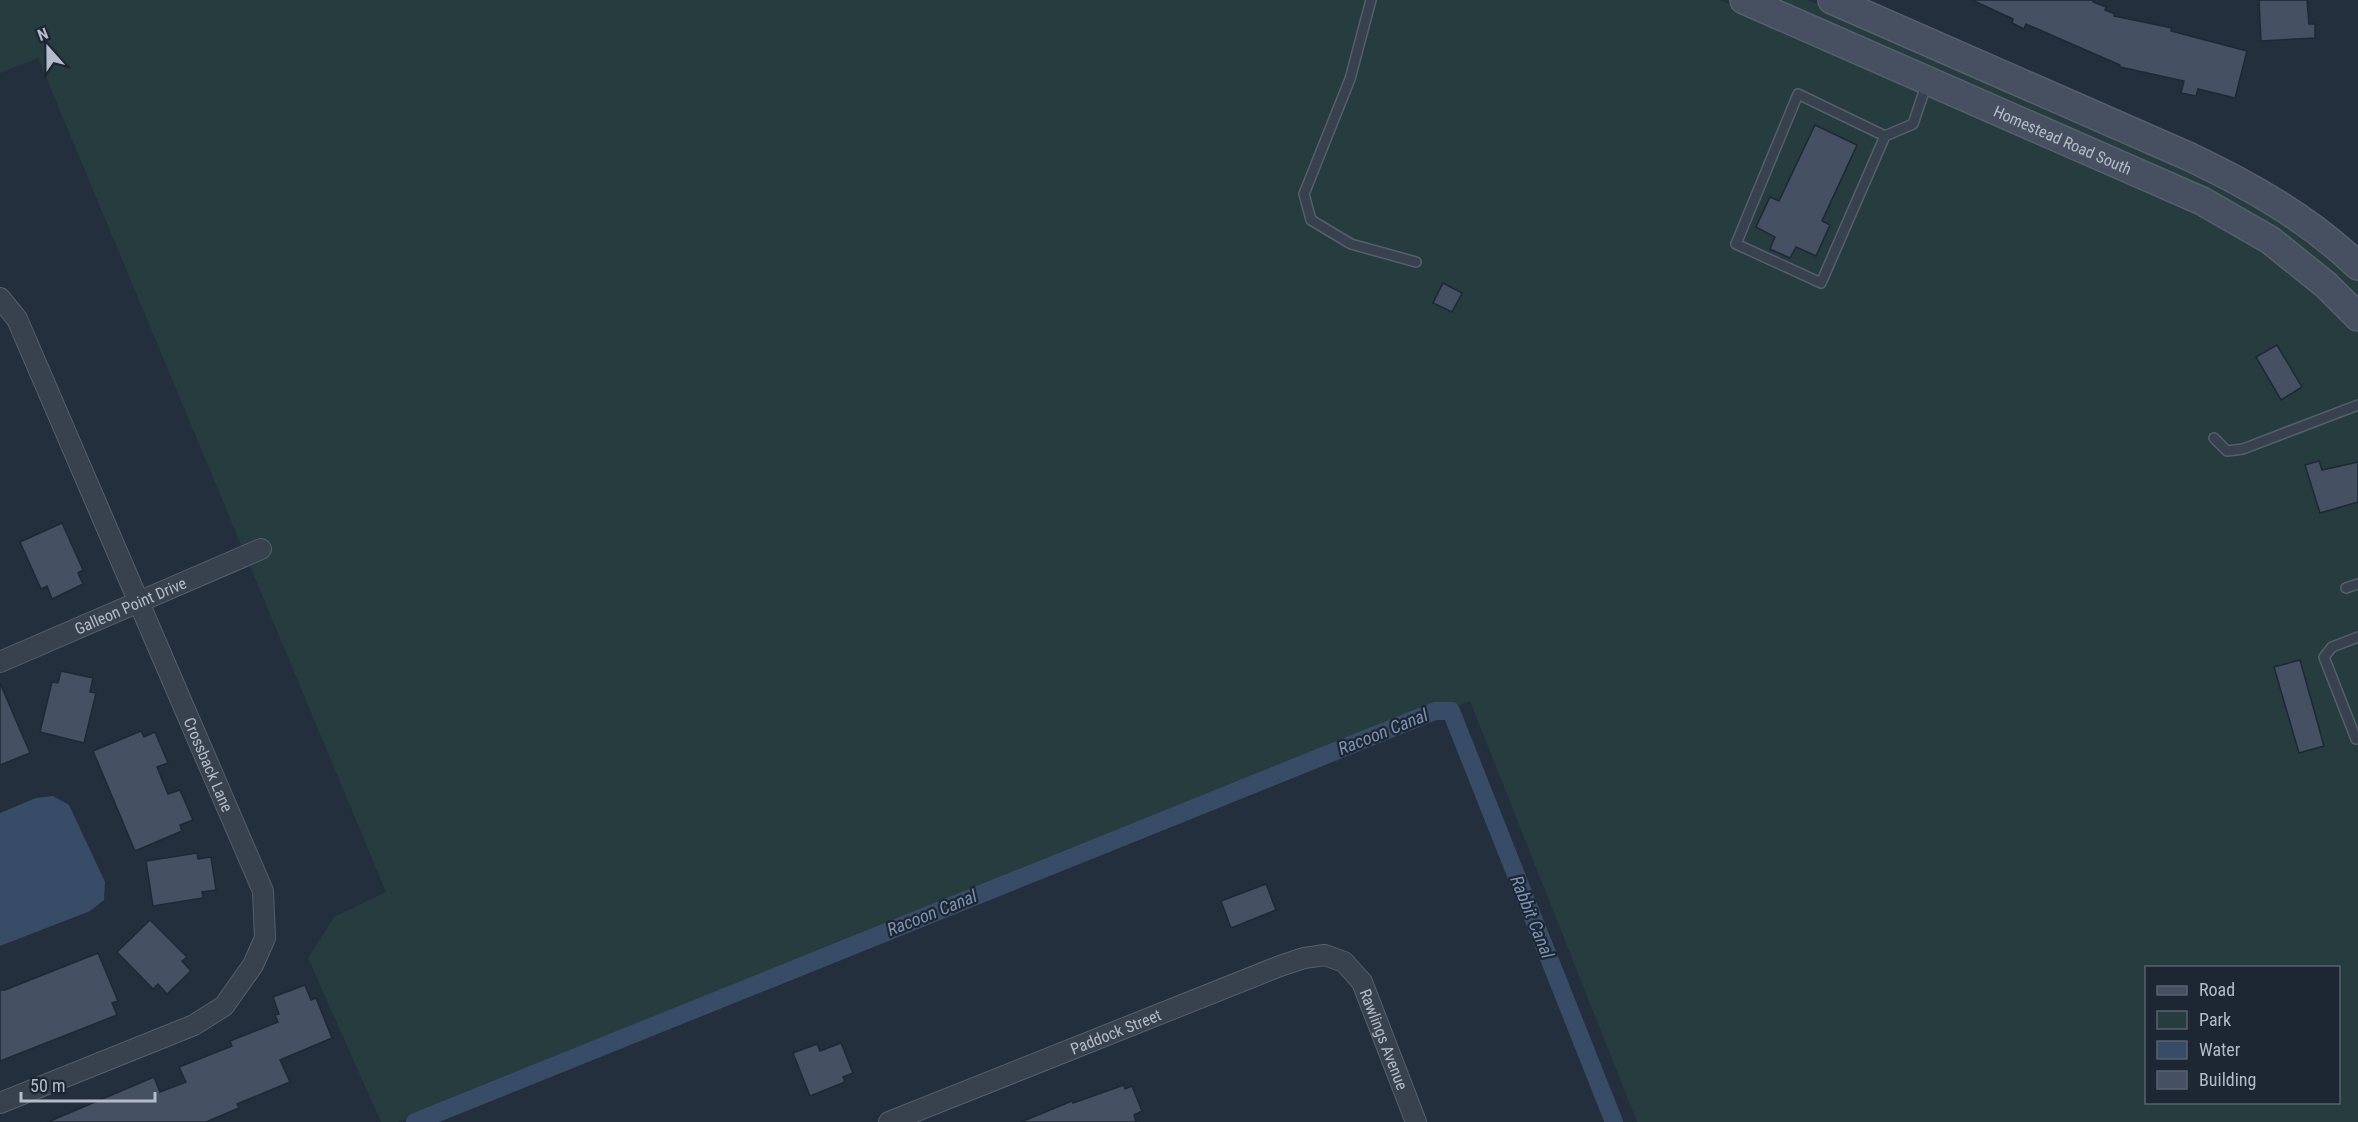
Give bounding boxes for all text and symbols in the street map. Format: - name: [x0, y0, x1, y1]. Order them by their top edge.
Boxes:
- north arrow: [18, 18, 78, 78]
- text: N: [35, 24, 51, 45]
- street label: Homestead Road South: [1991, 102, 2134, 179]
- street label: Galleon Point Drive: [72, 573, 189, 639]
- water label: Racoon Canal: [1335, 704, 1432, 759]
- street label: Crossback Lane: [180, 715, 237, 815]
- water label: Rabbit Canal: [1506, 872, 1559, 962]
- water label: Racoon Canal: [884, 885, 981, 940]
- legend: [2145, 966, 2340, 1104]
- text: Road: [2199, 979, 2235, 1000]
- street label: Rawlings Avenue: [1356, 986, 1412, 1093]
- street label: Paddock Street: [1068, 1005, 1164, 1059]
- text: Park: [2199, 1009, 2231, 1030]
- text: Water: [2199, 1039, 2241, 1060]
- scale bar: [21, 1065, 154, 1103]
- text: Building: [2199, 1069, 2256, 1090]
- text: 50 m: [30, 1075, 65, 1096]

